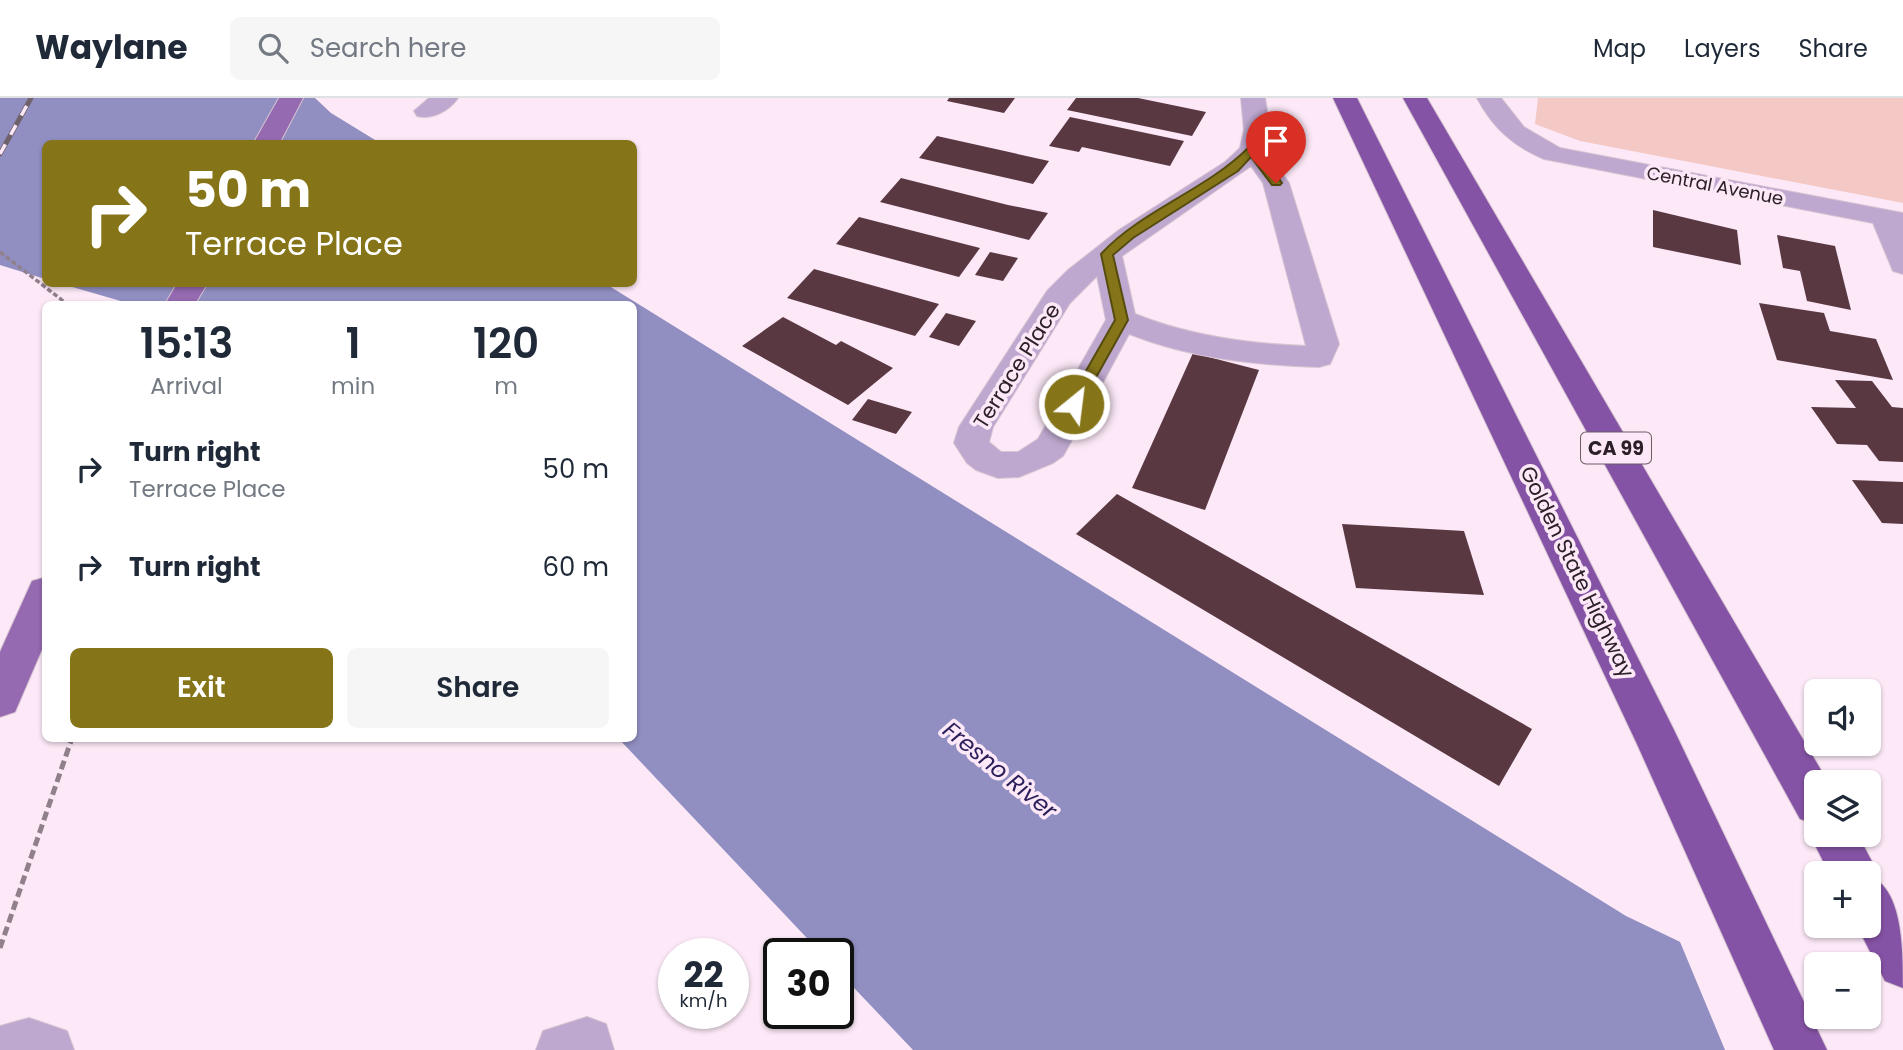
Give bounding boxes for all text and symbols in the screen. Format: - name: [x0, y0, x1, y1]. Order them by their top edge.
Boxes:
- search box: [230, 17, 720, 80]
- text: Waylane: [35, 24, 188, 71]
- icon: search: [254, 29, 292, 67]
- text: Search here: [310, 30, 466, 66]
- text: Map: [1593, 32, 1646, 65]
- text: Layers: [1684, 32, 1760, 65]
- text: Share: [1798, 32, 1868, 65]
- pin: [1246, 111, 1306, 183]
- icon: arrive: [1257, 122, 1295, 160]
- text: 50 m: [185, 156, 311, 224]
- street label: Central Avenue: [1645, 160, 1786, 211]
- icon: right: [70, 168, 161, 259]
- text: Terrace Place: [185, 221, 403, 266]
- street label: Terrace Place: [966, 297, 1067, 434]
- text: 15:13: [140, 314, 233, 373]
- text: 1: [345, 314, 361, 373]
- text: 120: [473, 314, 539, 373]
- position arrow: [1037, 367, 1111, 441]
- text: Arrival: [150, 370, 223, 402]
- text: min: [331, 370, 375, 402]
- text: m: [494, 370, 518, 402]
- road number: CA 99: [1581, 432, 1651, 464]
- text: Turn right: [129, 434, 261, 470]
- icon: right: [70, 450, 108, 488]
- text: 50 m: [543, 451, 609, 487]
- street label: Golden State Highway: [1514, 461, 1641, 683]
- text: Terrace Place: [129, 473, 286, 505]
- icon: right: [70, 548, 108, 586]
- text: Turn right: [129, 549, 261, 585]
- text: 60 m: [542, 549, 609, 585]
- button: Exit: [70, 648, 333, 728]
- button: Share: [347, 648, 609, 728]
- map controls: [1804, 679, 1881, 1029]
- button: sound: [1804, 679, 1881, 756]
- water label: Fresno River: [936, 714, 1065, 827]
- button: layers: [1804, 770, 1881, 847]
- button: +: [1804, 861, 1881, 938]
- speed limit sign: 30: [763, 938, 854, 1029]
- text: 22: [684, 950, 723, 999]
- button: −: [1804, 952, 1881, 1029]
- text: km/h: [680, 988, 727, 1013]

